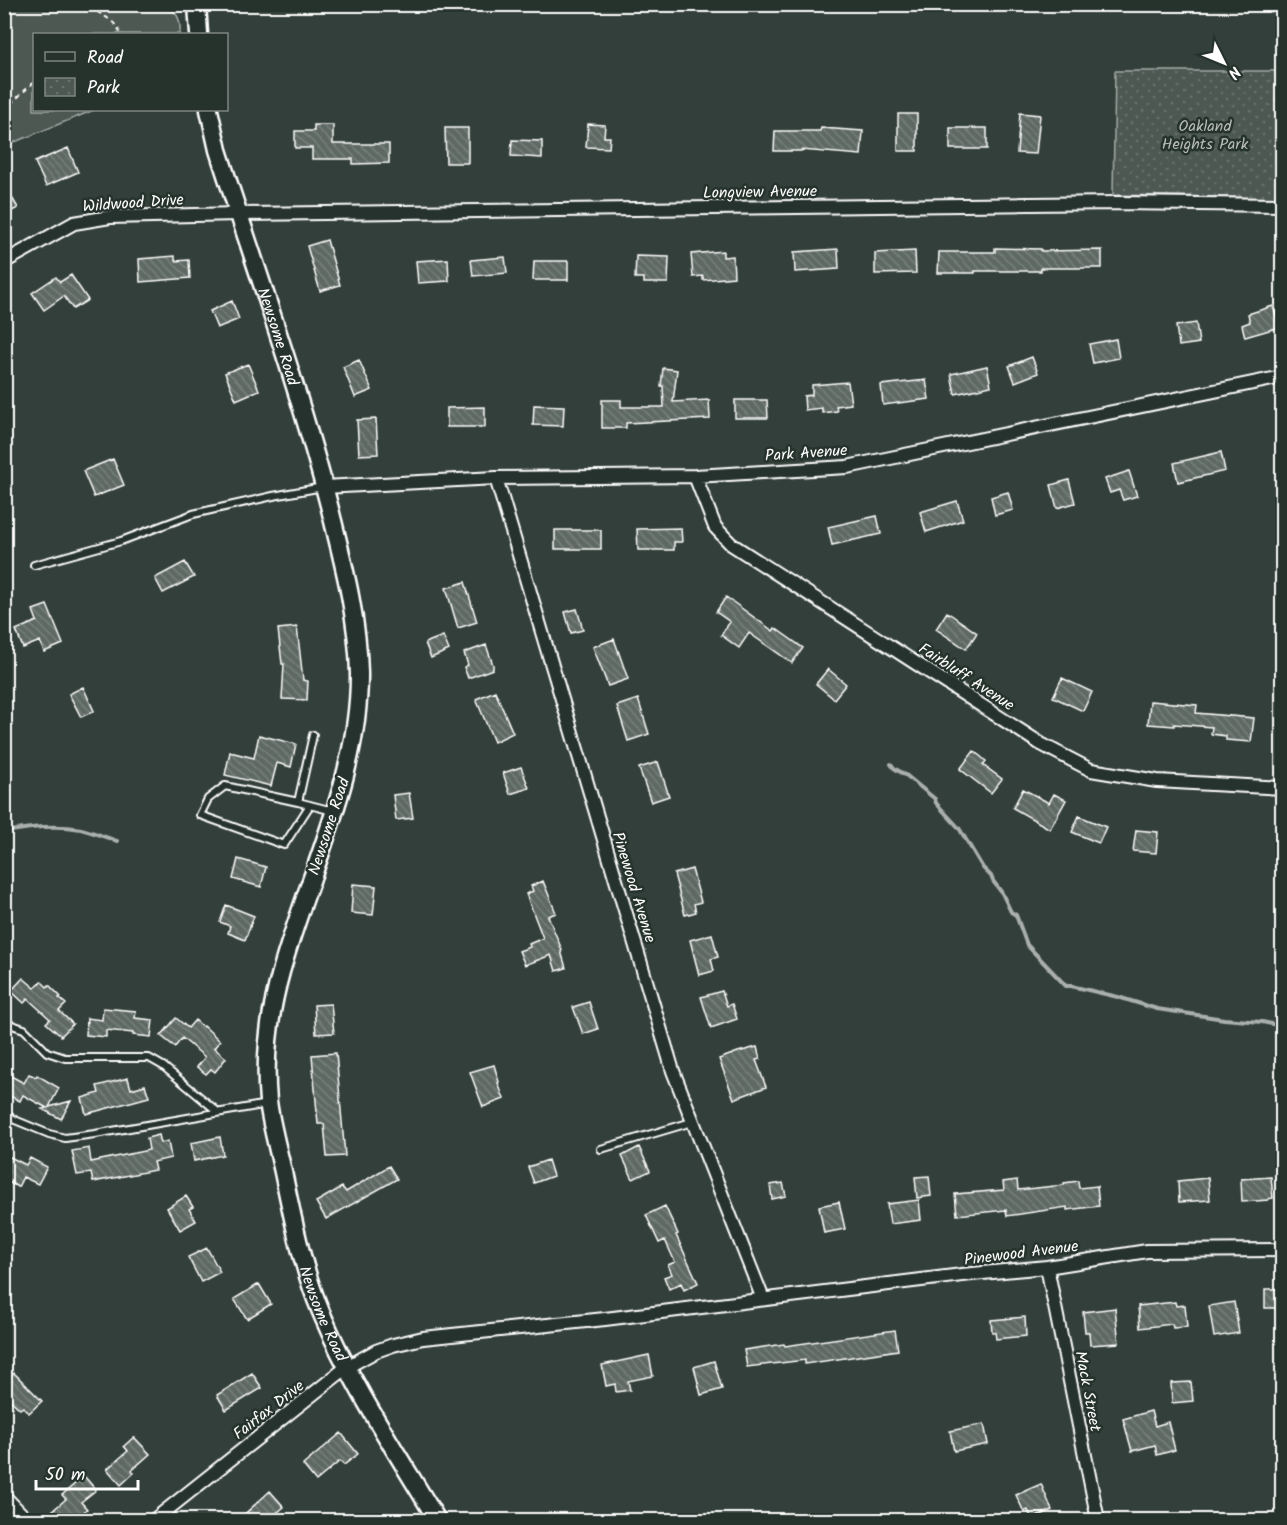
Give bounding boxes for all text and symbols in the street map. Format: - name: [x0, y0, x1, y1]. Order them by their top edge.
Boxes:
- legend: [33, 33, 228, 111]
- north arrow: [1194, 33, 1254, 93]
- text: Road: [87, 44, 124, 73]
- text: N: [1221, 60, 1246, 84]
- text: Park: [87, 74, 120, 103]
- park label: Oakland Heights Park: [1162, 114, 1249, 157]
- street label: Longview Avenue: [703, 179, 817, 206]
- street label: Wildwood Drive: [82, 187, 184, 219]
- street label: Newsome Road: [250, 285, 305, 390]
- street label: Park Avenue: [764, 438, 848, 469]
- street label: Fairbluff Avenue: [913, 637, 1019, 718]
- street label: Newsome Road: [302, 773, 357, 878]
- street label: Pinewood Avenue: [605, 829, 662, 946]
- street label: Pinewood Avenue: [963, 1234, 1080, 1273]
- street label: Newsome Road: [292, 1263, 354, 1367]
- street label: Mack Street: [1067, 1349, 1108, 1435]
- street label: Fairfax Drive: [228, 1374, 310, 1446]
- scale bar: [36, 1453, 138, 1491]
- text: 50 m: [45, 1461, 85, 1490]

